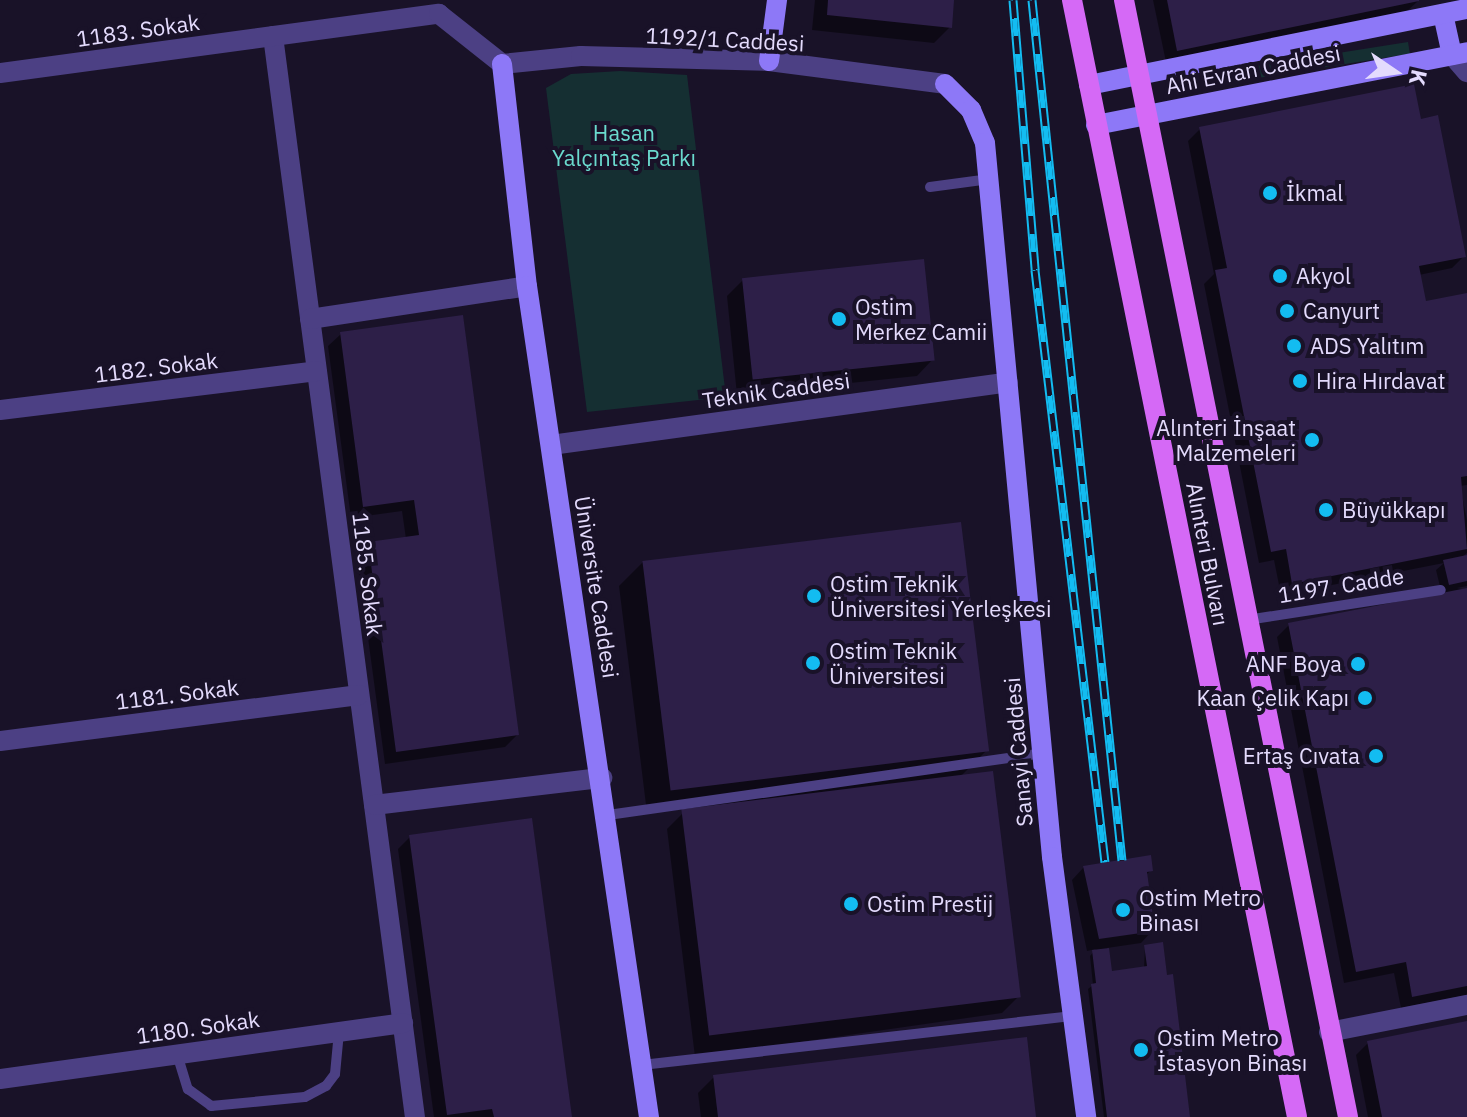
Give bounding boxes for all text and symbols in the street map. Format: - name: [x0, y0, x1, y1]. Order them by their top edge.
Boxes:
- street label: 1183. Sokak: [75, 8, 201, 52]
- street label: 1192/1 Caddesi: [645, 22, 805, 56]
- north arrow: [1355, 32, 1435, 112]
- street label: Ahi Evran Caddesi: [1163, 39, 1343, 99]
- text: K: [1403, 67, 1435, 88]
- park label: Hasan Yalçıntaş Parkı: [552, 119, 696, 170]
- place label: İkmal: [1286, 180, 1343, 206]
- marker: İkmal: [1261, 184, 1279, 202]
- place label: Akyol: [1296, 263, 1351, 289]
- marker: Akyol: [1271, 267, 1289, 285]
- place label: Ostim Merkez Camii: [855, 293, 987, 344]
- place label: Canyurt: [1303, 298, 1380, 324]
- marker: Canyurt: [1278, 302, 1296, 320]
- marker: Ostim Merkez Camii: [830, 310, 848, 328]
- place label: ADS Yalıtım: [1310, 333, 1424, 359]
- marker: ADS Yalıtım: [1285, 337, 1303, 355]
- street label: 1182. Sokak: [93, 346, 219, 388]
- street label: Teknik Caddesi: [700, 367, 852, 413]
- place label: Hira Hırdavat: [1316, 368, 1445, 394]
- marker: Hira Hırdavat: [1291, 372, 1309, 390]
- place label: Alınteri İnşaat Malzemeleri: [1156, 414, 1296, 466]
- marker: Alınteri İnşaat Malzemeleri: [1303, 431, 1321, 449]
- street label: Alınteri Bulvarı: [1181, 480, 1235, 628]
- street label: Üniversite Caddesi: [570, 494, 624, 680]
- place label: Büyükkapı: [1342, 497, 1445, 523]
- marker: Büyükkapı: [1317, 501, 1335, 519]
- street label: 1185. Sokak: [347, 511, 389, 637]
- street label: 1197. Cadde: [1276, 562, 1406, 608]
- place label: Ostim Teknik Üniversitesi Yerleşkesi: [830, 570, 1051, 622]
- marker: Ostim Teknik Üniversitesi Yerleşkesi: [805, 587, 823, 605]
- place label: Ostim Teknik Üniversitesi: [829, 637, 957, 688]
- place label: ANF Boya: [1246, 651, 1342, 677]
- marker: Ostim Teknik Üniversitesi: [804, 654, 822, 672]
- marker: ANF Boya: [1349, 655, 1367, 673]
- street label: 1181. Sokak: [114, 673, 240, 715]
- street label: Sanayi Caddesi: [998, 676, 1038, 828]
- place label: Kaan Çelik Kapı: [1197, 685, 1349, 711]
- marker: Kaan Çelik Kapı: [1356, 689, 1374, 707]
- place label: Ertaş Cıvata: [1243, 743, 1360, 769]
- marker: Ertaş Cıvata: [1367, 747, 1385, 765]
- place label: Ostim Metro Binası: [1139, 884, 1261, 936]
- place label: Ostim Prestij: [867, 891, 993, 917]
- marker: Ostim Prestij: [842, 895, 860, 913]
- marker: Ostim Metro Binası: [1114, 901, 1132, 919]
- street label: 1180. Sokak: [135, 1005, 261, 1049]
- place label: Ostim Metro İstasyon Binası: [1157, 1024, 1307, 1076]
- marker: Ostim Metro İstasyon Binası: [1132, 1041, 1150, 1059]

